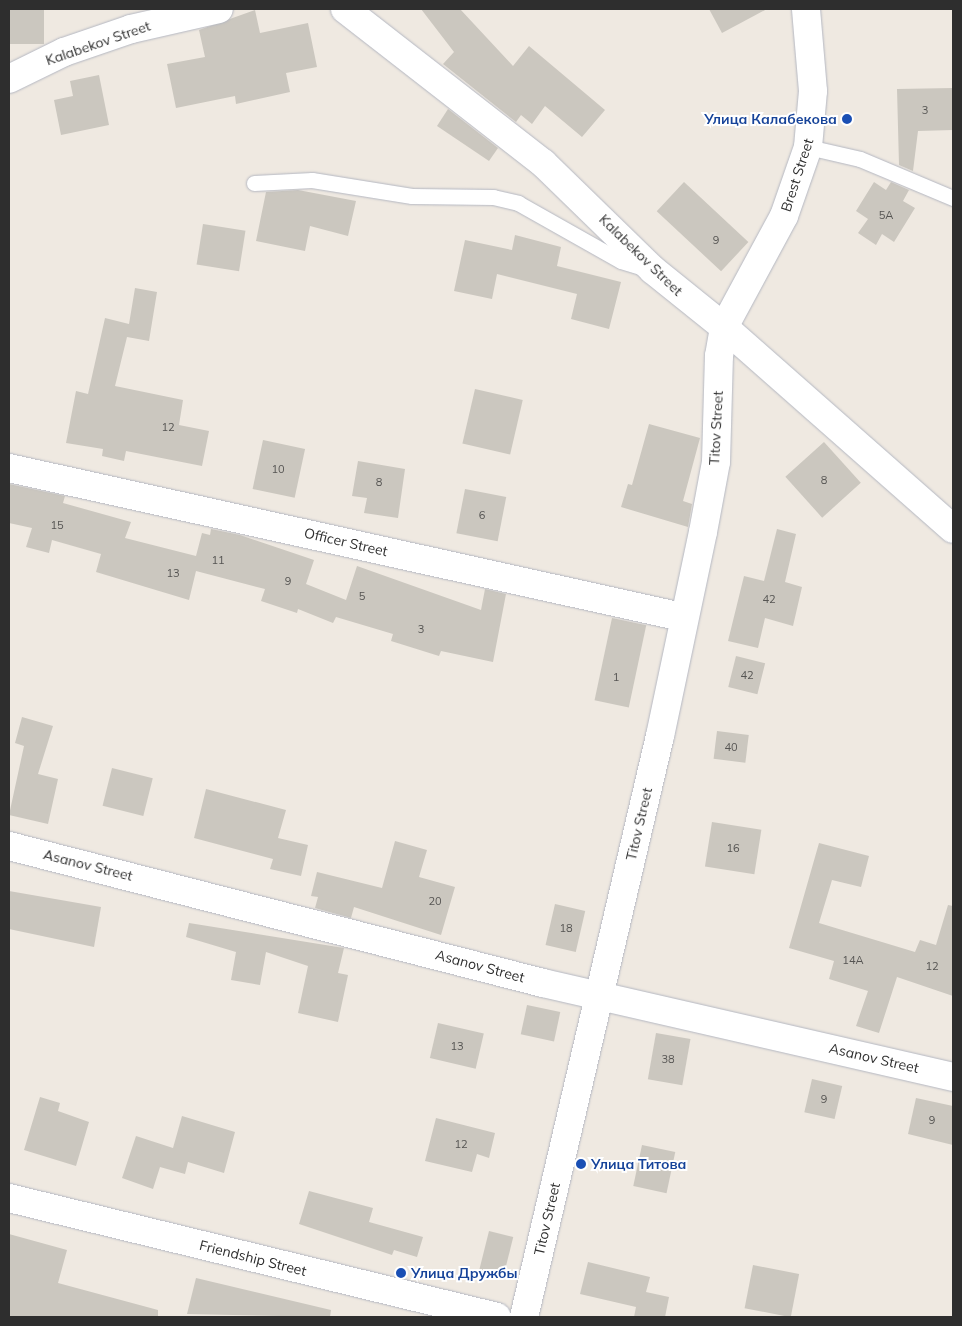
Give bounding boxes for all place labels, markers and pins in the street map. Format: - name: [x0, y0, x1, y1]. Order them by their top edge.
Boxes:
- place label: Улица Калабекова: [704, 111, 837, 127]
- marker: Улица Калабекова: [841, 113, 853, 125]
- place label: Улица Титова: [591, 1156, 686, 1172]
- marker: Улица Титова: [575, 1158, 587, 1170]
- place label: Улица Дружбы: [411, 1265, 518, 1281]
- marker: Улица Дружбы: [395, 1267, 407, 1279]

